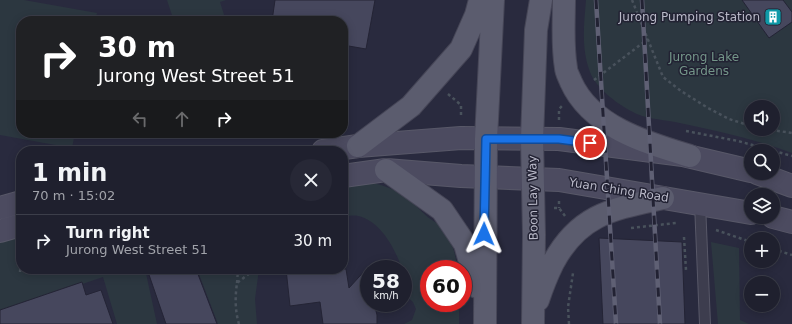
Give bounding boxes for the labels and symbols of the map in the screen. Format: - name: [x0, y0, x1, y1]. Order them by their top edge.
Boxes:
- building icon: Jurong Pumping Station: [763, 7, 783, 27]
- place label: Jurong Pumping Station: [618, 10, 760, 24]
- park label: Jurong Lake Gardens: [668, 50, 739, 78]
- pin: [573, 126, 607, 160]
- street label: Boon Lay Way: [525, 155, 541, 241]
- street label: Yuan Ching Road: [567, 175, 670, 205]
- position arrow: [463, 213, 505, 255]
- speed limit sign: 60: [420, 260, 472, 312]

